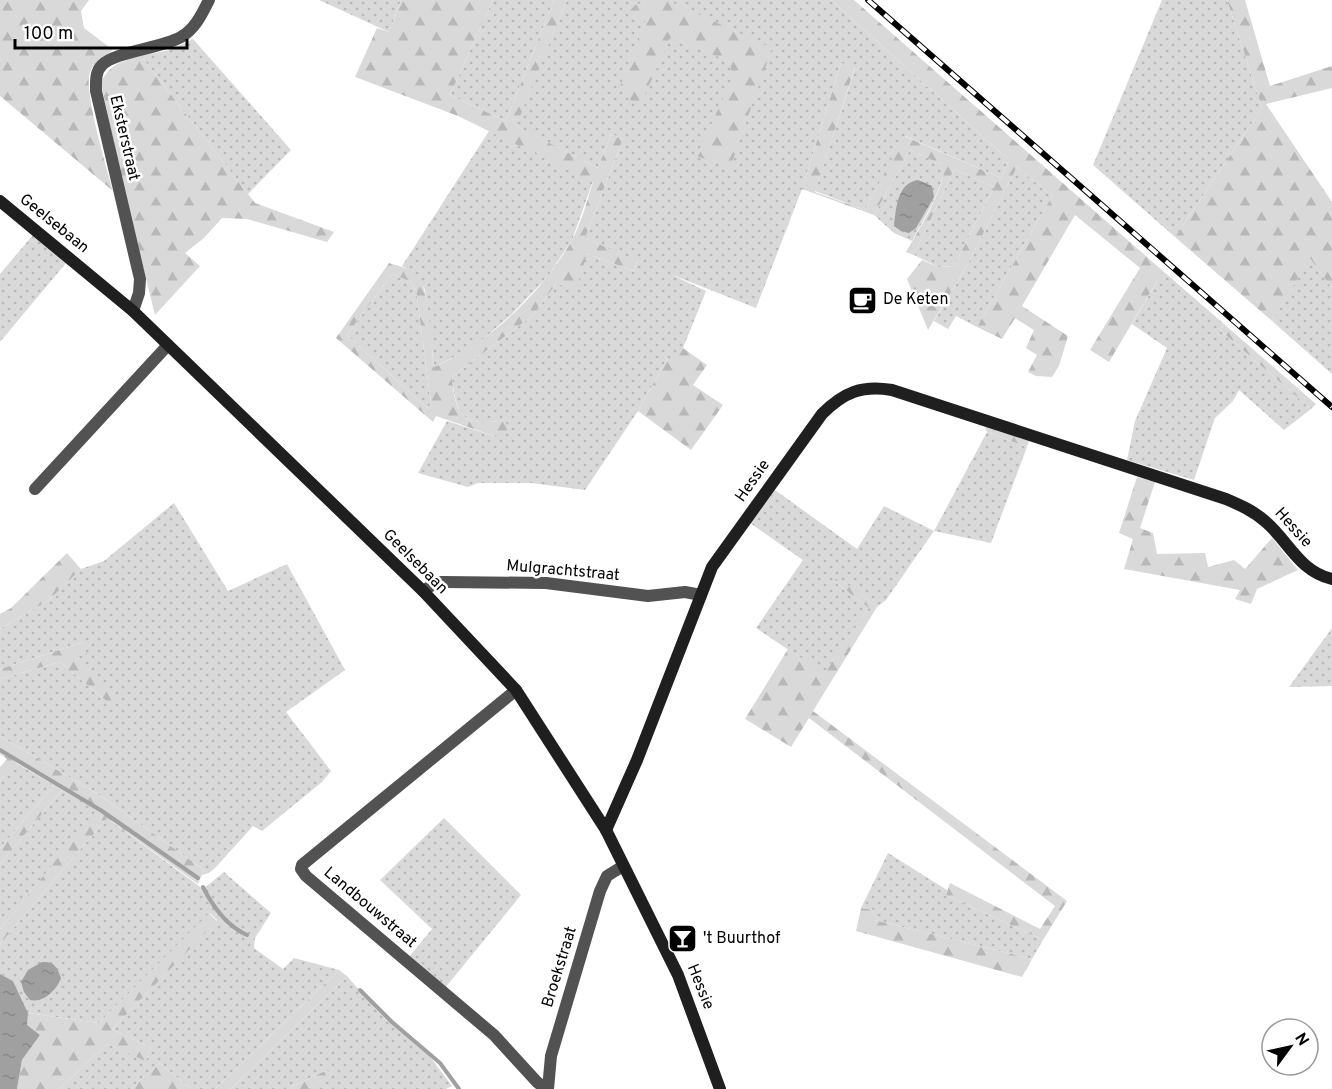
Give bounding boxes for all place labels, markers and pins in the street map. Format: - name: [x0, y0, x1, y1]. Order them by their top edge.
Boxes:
- cafe icon: De Keten: [846, 284, 878, 316]
- place label: De Keten: [883, 290, 948, 310]
- bar icon: 't Buurthof: [666, 923, 698, 955]
- place label: 't Buurthof: [703, 929, 781, 949]

